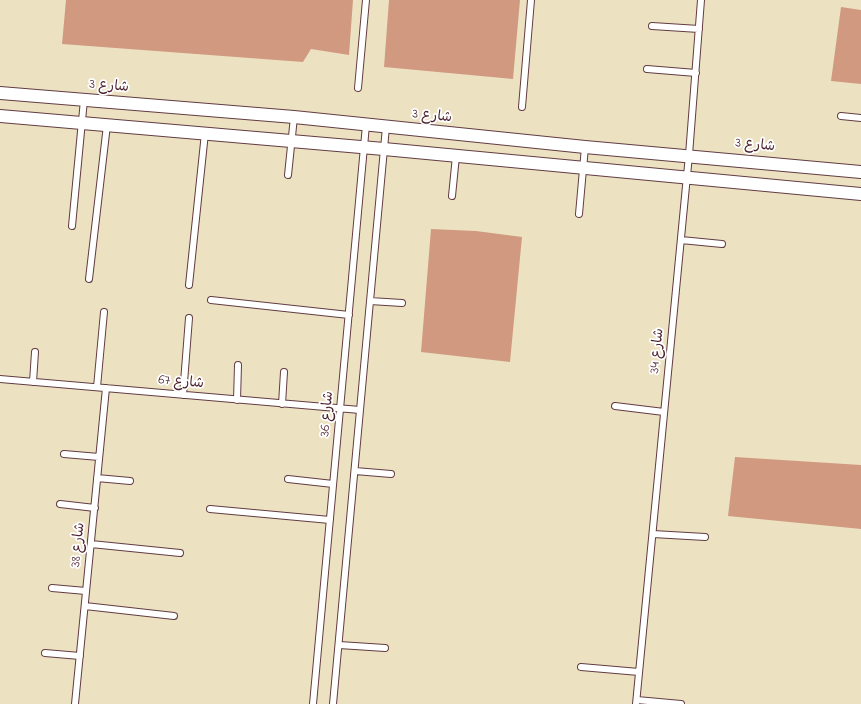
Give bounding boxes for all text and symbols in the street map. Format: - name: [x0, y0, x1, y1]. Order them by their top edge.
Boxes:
- street label: شارع 3: [89, 77, 129, 97]
- street label: شارع 3: [411, 107, 453, 127]
- street label: شارع 3: [734, 136, 776, 156]
- street label: شارع 34: [647, 328, 669, 374]
- street label: شارع 67: [157, 373, 205, 393]
- street label: شارع 36: [318, 390, 338, 438]
- street label: شارع 38: [68, 522, 90, 568]

